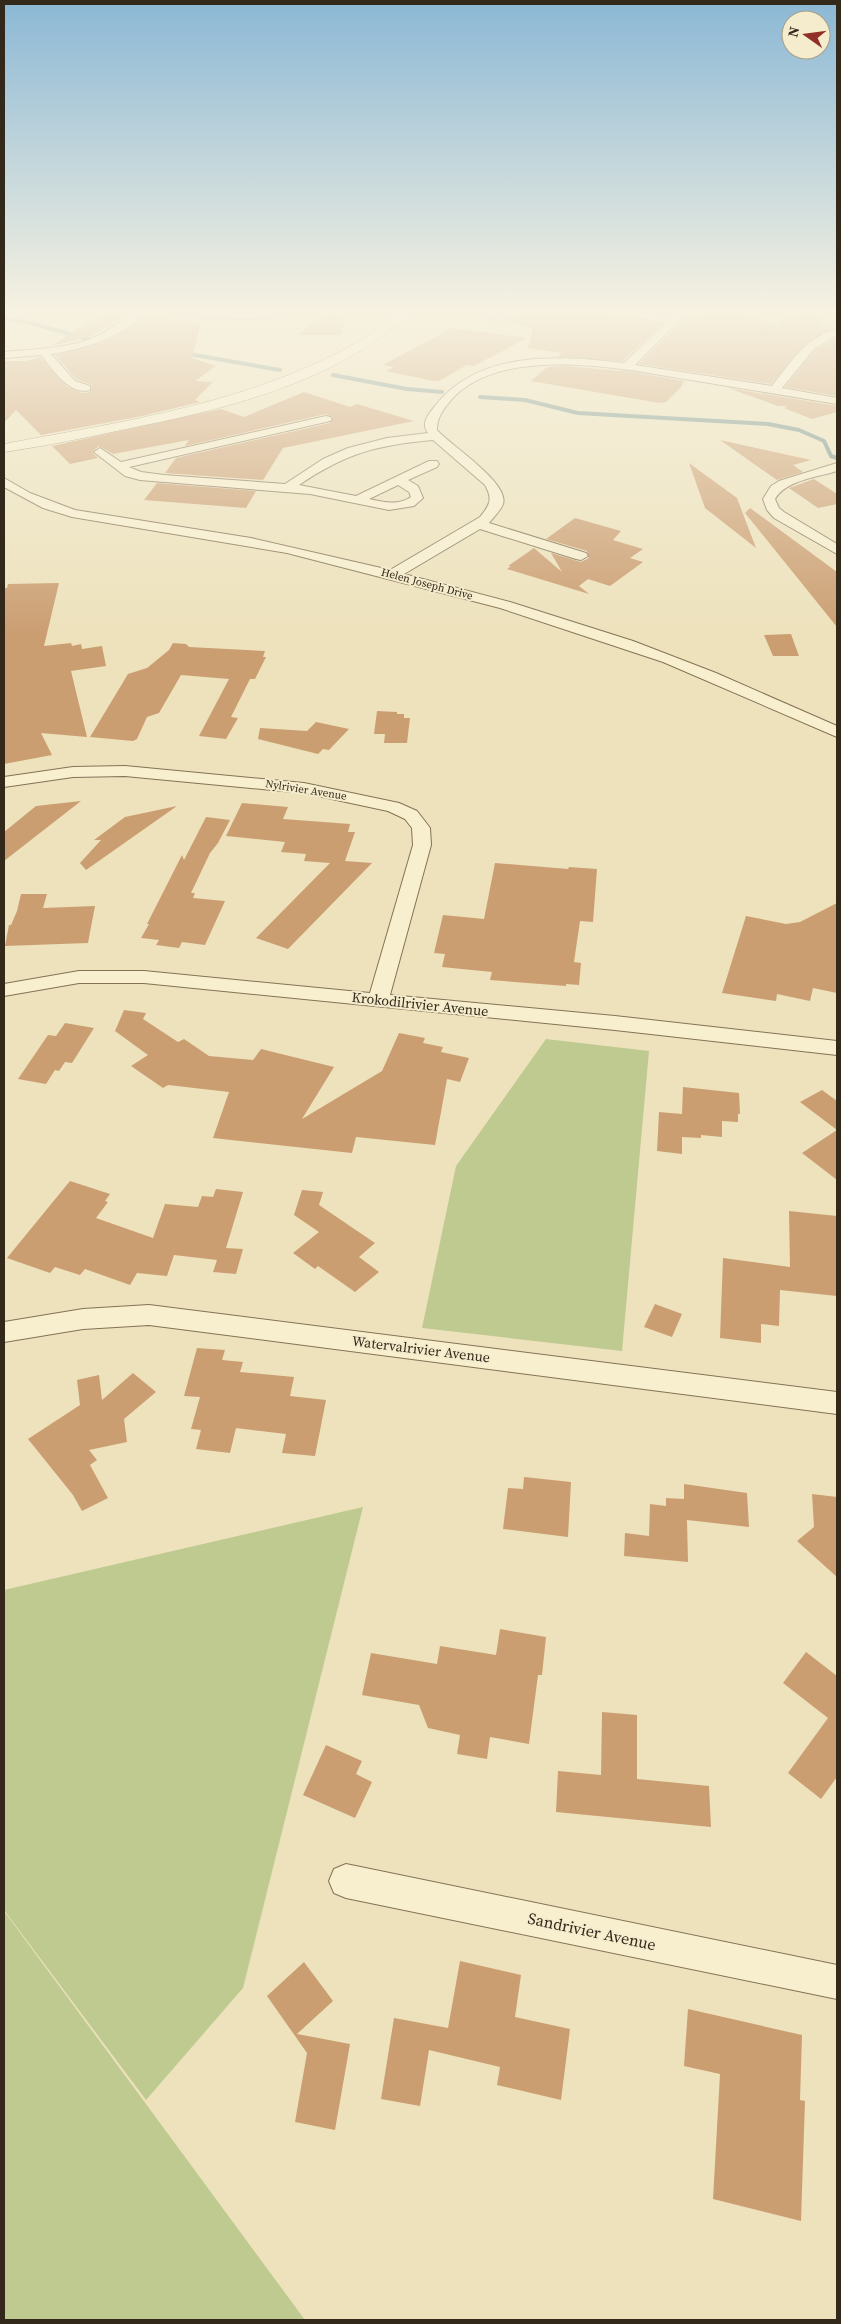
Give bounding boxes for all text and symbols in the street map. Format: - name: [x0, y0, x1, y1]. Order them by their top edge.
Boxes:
- north arrow: [781, 10, 831, 60]
- text: N: [782, 24, 804, 39]
- street label: Helen Joseph Drive: [380, 565, 475, 604]
- street label: Nylrivier Avenue: [264, 776, 348, 804]
- street label: Krokodilrivier Avenue: [351, 987, 489, 1021]
- street label: Watervalrivier Avenue: [351, 1331, 491, 1367]
- street label: Sandrivier Avenue: [526, 1907, 658, 1955]

